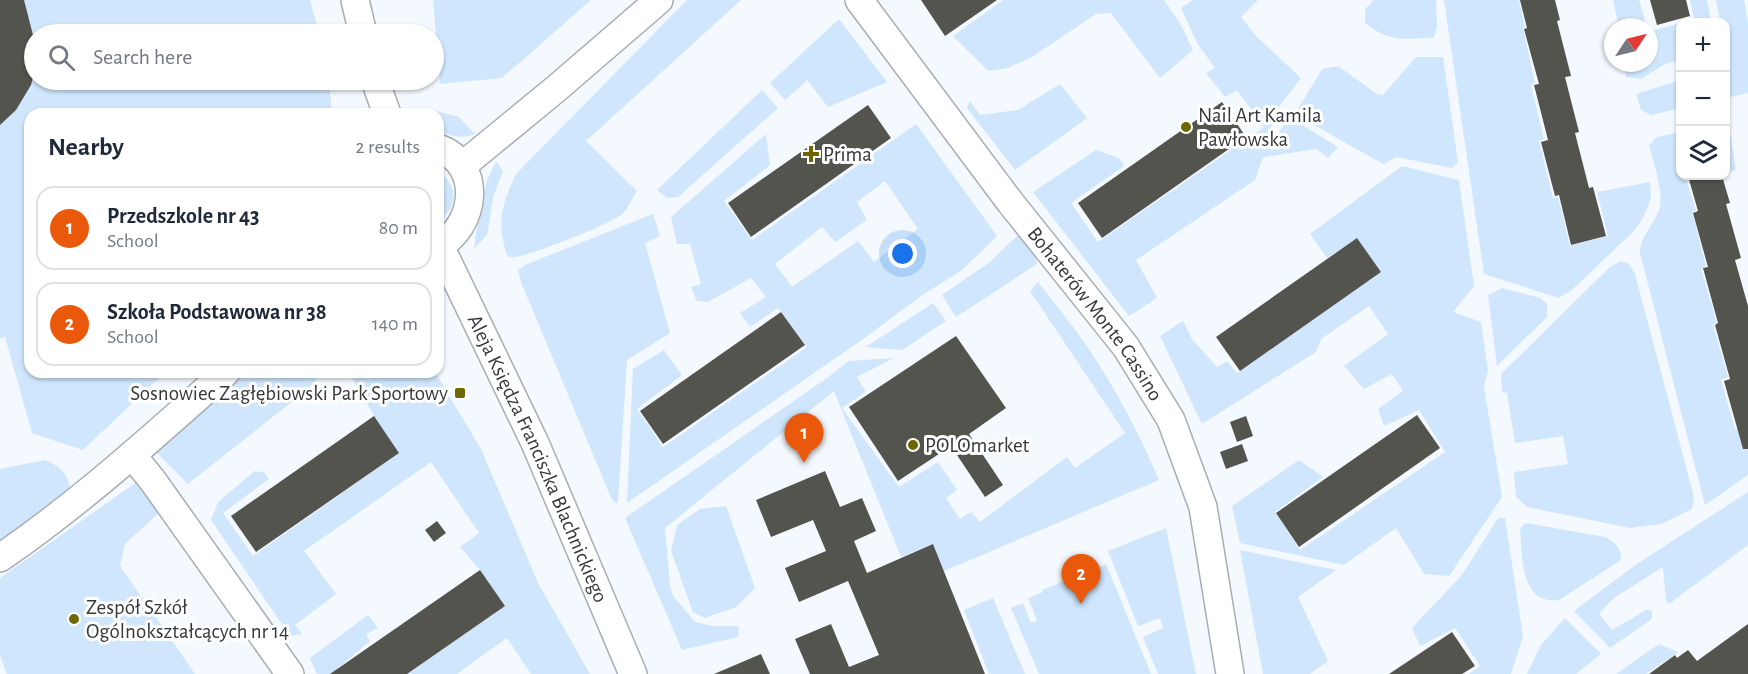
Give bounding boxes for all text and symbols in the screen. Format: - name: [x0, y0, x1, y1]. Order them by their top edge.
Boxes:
- north arrow: [1604, 18, 1658, 72]
- map controls: [1676, 18, 1730, 180]
- button: +: [1676, 18, 1730, 72]
- search box: [24, 24, 444, 90]
- icon: search: [45, 41, 78, 74]
- text: Search here: [93, 46, 192, 68]
- button: −: [1676, 72, 1730, 126]
- place label: Nail Art Kamila Pawłowska: [1198, 105, 1322, 150]
- marker: Nail Art Kamila Pawłowska: [1179, 120, 1193, 134]
- button: layers: [1676, 126, 1730, 180]
- text: Nearby: [48, 134, 124, 160]
- text: 2 results: [356, 137, 420, 157]
- place label: Prima: [823, 144, 872, 165]
- marker: Prima: [804, 147, 818, 161]
- text: Przedszkole nr 43: [107, 205, 260, 227]
- text: 1: [66, 218, 73, 238]
- text: 80 m: [379, 218, 418, 238]
- street label: Bohaterów Monte Cassino: [1023, 223, 1166, 405]
- text: School: [107, 231, 159, 251]
- your location: [888, 239, 917, 268]
- text: Szkoła Podstawowa nr 38: [107, 301, 327, 323]
- street label: Aleja Księdza Franciszka Blachnickiego: [464, 311, 611, 606]
- text: 2: [65, 314, 74, 334]
- text: 140 m: [372, 314, 418, 334]
- text: School: [107, 327, 159, 347]
- place label: Sosnowiec Zagłębiowski Park Sportowy: [130, 383, 448, 404]
- marker: Sosnowiec Zagłębiowski Park Sportowy: [453, 386, 467, 400]
- pin: 1: [784, 414, 824, 463]
- place label: POLOmarket: [925, 435, 1030, 456]
- marker: POLOmarket: [906, 438, 920, 452]
- pin: 2: [1062, 554, 1100, 604]
- place label: Zespół Szkół Ogólnokształcących nr 14: [86, 597, 289, 642]
- marker: Zespół Szkół Ogólnokształcących nr 14: [67, 612, 81, 626]

